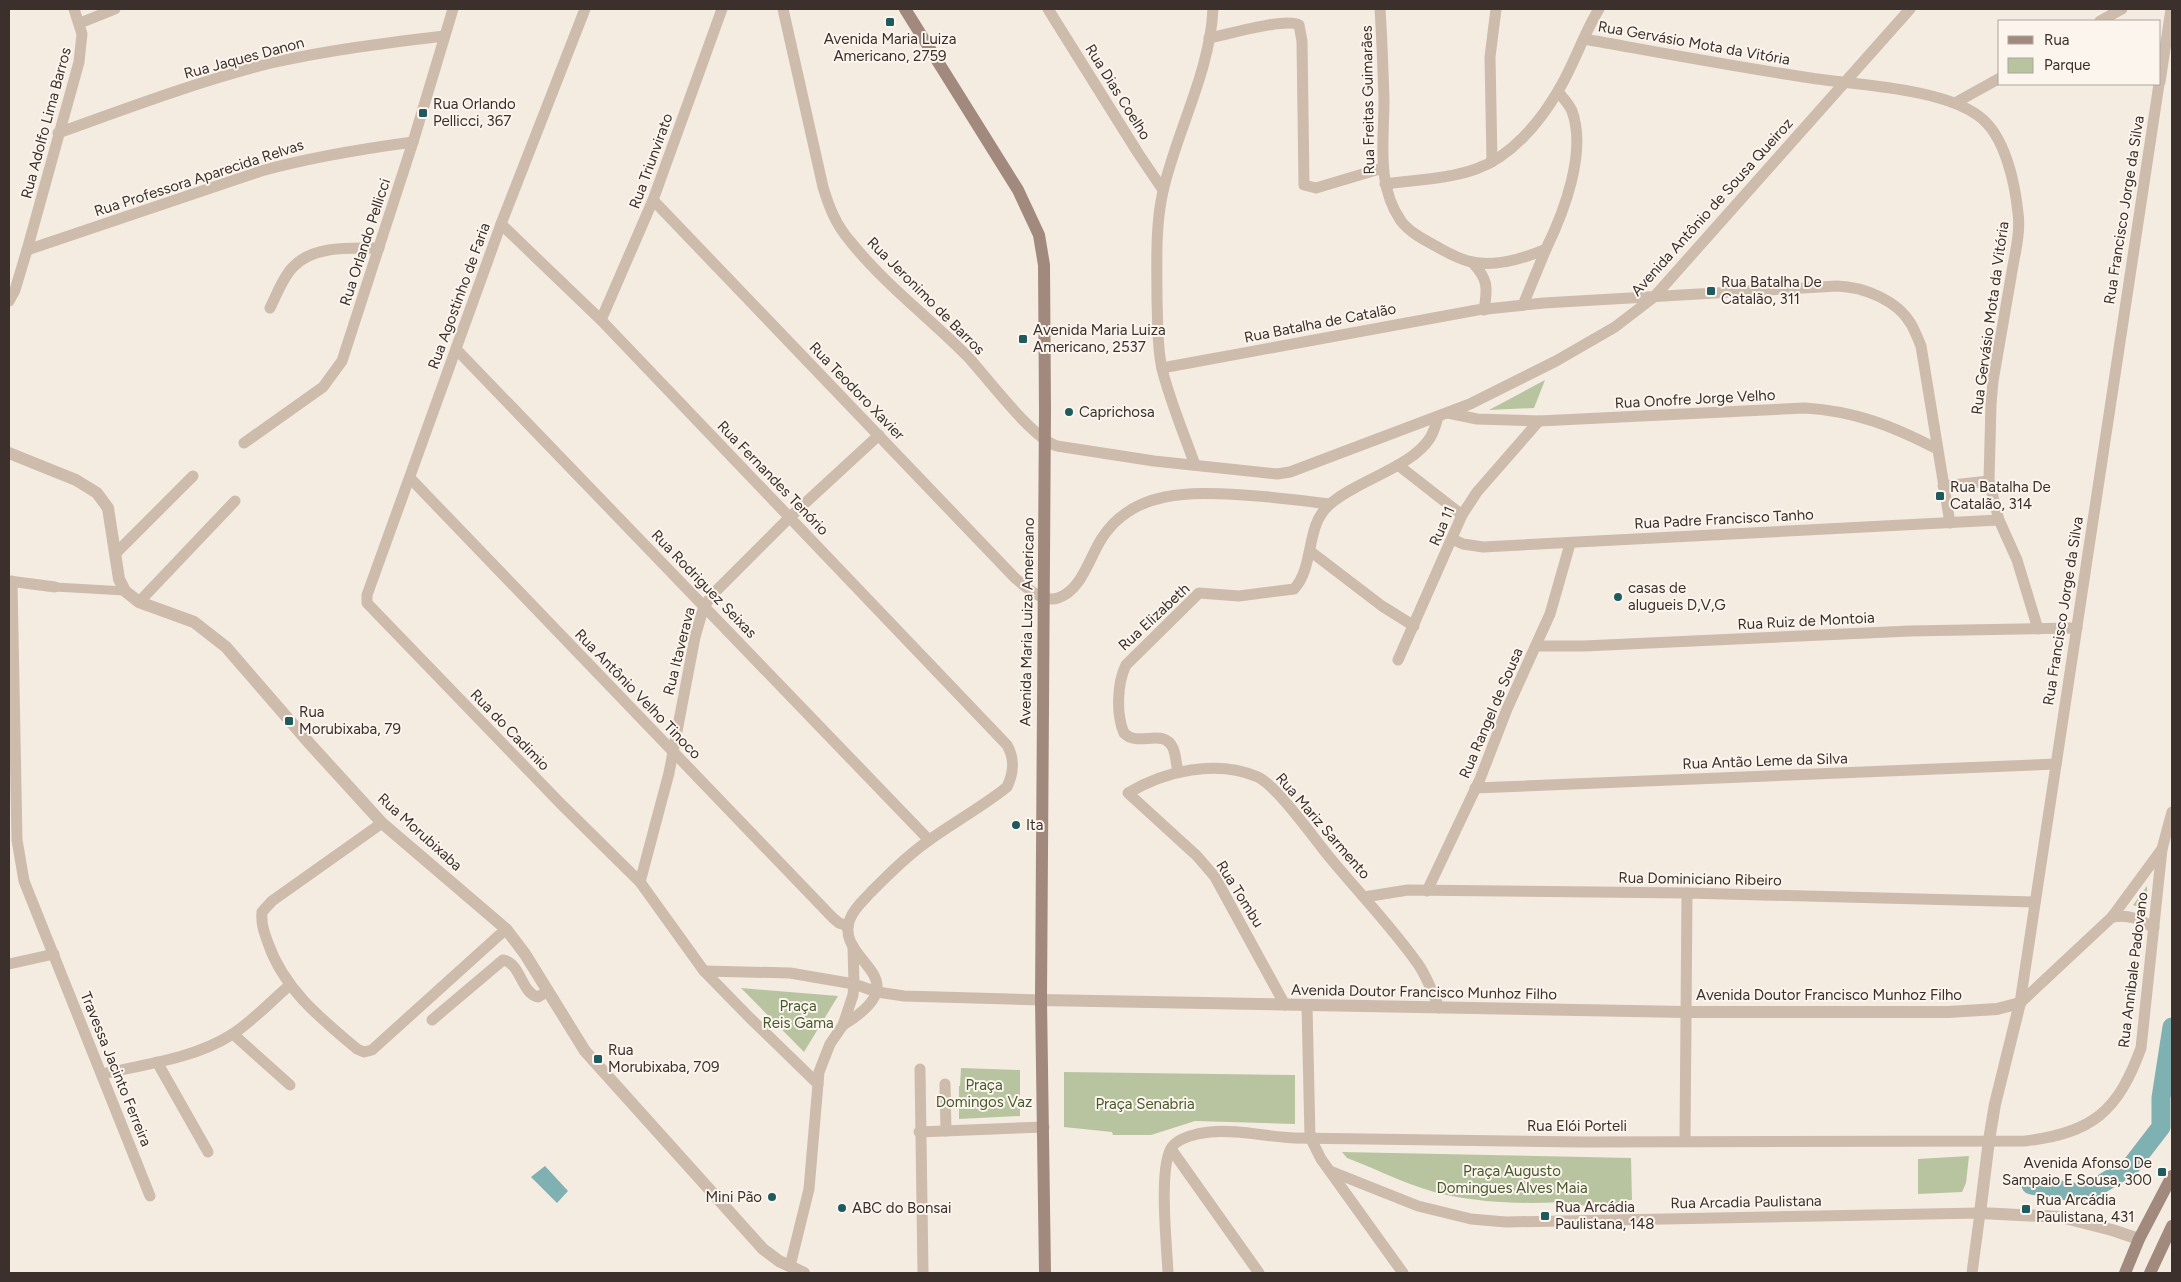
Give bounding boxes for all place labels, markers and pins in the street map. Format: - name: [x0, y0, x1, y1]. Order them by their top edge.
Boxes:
- marker: Avenida Maria Luiza Americano, 2759: [884, 16, 896, 28]
- place label: Avenida Maria Luiza Americano, 2759: [824, 30, 956, 65]
- place label: Rua Orlando Pellicci, 367: [433, 95, 516, 130]
- marker: Rua Orlando Pellicci, 367: [417, 107, 429, 119]
- place label: Rua Batalha De Catalão, 311: [1721, 273, 1822, 308]
- marker: Rua Batalha De Catalão, 311: [1705, 285, 1717, 297]
- place label: Avenida Maria Luiza Americano, 2537: [1033, 321, 1166, 356]
- marker: Avenida Maria Luiza Americano, 2537: [1017, 333, 1029, 345]
- place label: Caprichosa: [1079, 403, 1155, 421]
- marker: Caprichosa: [1063, 406, 1075, 418]
- place label: Rua Batalha De Catalão, 314: [1950, 478, 2051, 513]
- marker: Rua Batalha De Catalão, 314: [1934, 490, 1946, 502]
- place label: casas de alugueis D,V,G: [1628, 579, 1726, 614]
- marker: casas de alugueis D,V,G: [1612, 591, 1624, 603]
- place label: Rua Morubixaba, 79: [299, 703, 401, 738]
- marker: Rua Morubixaba, 79: [283, 715, 295, 727]
- place label: Ita: [1026, 816, 1043, 834]
- marker: Ita: [1010, 819, 1022, 831]
- place label: Rua Morubixaba, 709: [608, 1041, 720, 1076]
- marker: Rua Morubixaba, 709: [592, 1053, 604, 1065]
- place label: Avenida Afonso De Sampaio E Sousa, 300: [2002, 1154, 2152, 1189]
- marker: Avenida Afonso De Sampaio E Sousa, 300: [2156, 1166, 2168, 1178]
- place label: Mini Pão: [705, 1188, 762, 1206]
- marker: Mini Pão: [766, 1191, 778, 1203]
- place label: Rua Arcádia Paulistana, 431: [2036, 1191, 2134, 1226]
- place label: Rua Arcádia Paulistana, 148: [1555, 1198, 1654, 1233]
- place label: ABC do Bonsai: [852, 1199, 951, 1217]
- marker: ABC do Bonsai: [836, 1202, 848, 1214]
- marker: Rua Arcádia Paulistana, 431: [2020, 1203, 2032, 1215]
- marker: Rua Arcádia Paulistana, 148: [1539, 1210, 1551, 1222]

